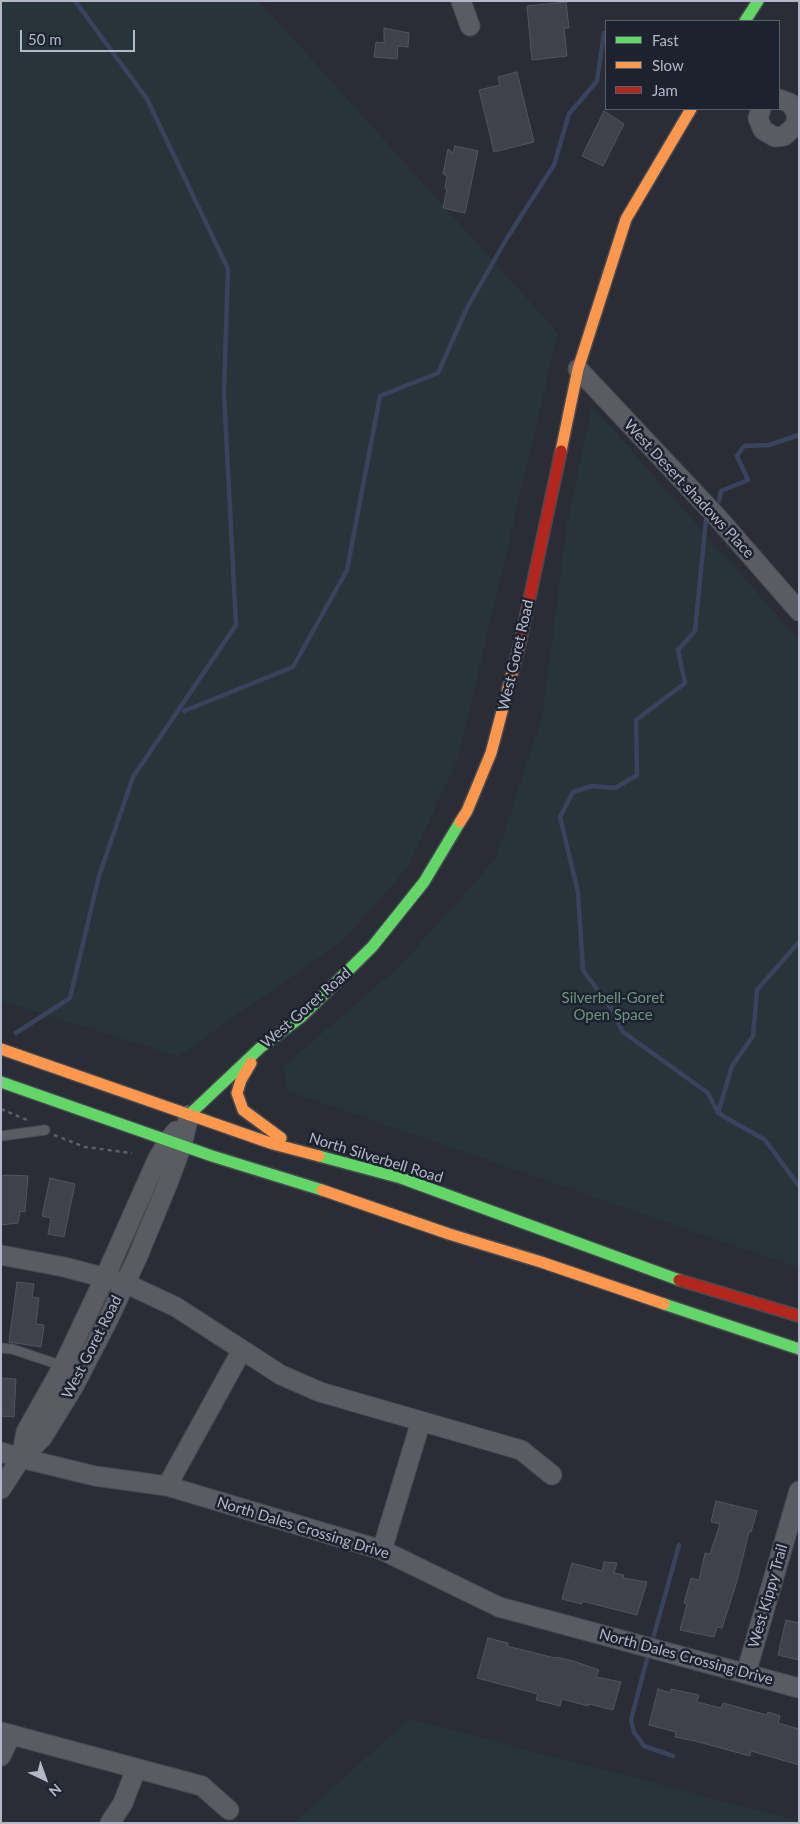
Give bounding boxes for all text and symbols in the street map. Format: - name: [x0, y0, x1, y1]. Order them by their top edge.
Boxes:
- scale bar: [22, 20, 138, 52]
- legend: [605, 20, 780, 110]
- text: 50 m: [28, 30, 62, 48]
- text: Fast: [652, 31, 679, 49]
- text: Slow: [652, 56, 684, 74]
- text: Jam: [652, 81, 678, 99]
- street label: West Desert shadows Place: [620, 416, 758, 562]
- street label: West Goret Road: [494, 598, 538, 712]
- street label: West Goret Road: [257, 964, 355, 1052]
- park label: Silverbell-Goret Open Space: [562, 989, 664, 1024]
- street label: North Silverbell Road: [307, 1129, 445, 1187]
- street label: West Goret Road: [58, 1292, 126, 1402]
- street label: North Dales Crossing Drive: [215, 1493, 391, 1563]
- street label: West Kippy Trail: [745, 1542, 791, 1650]
- street label: North Dales Crossing Drive: [597, 1625, 775, 1689]
- north arrow: [20, 1754, 70, 1804]
- text: N: [46, 1781, 65, 1800]

